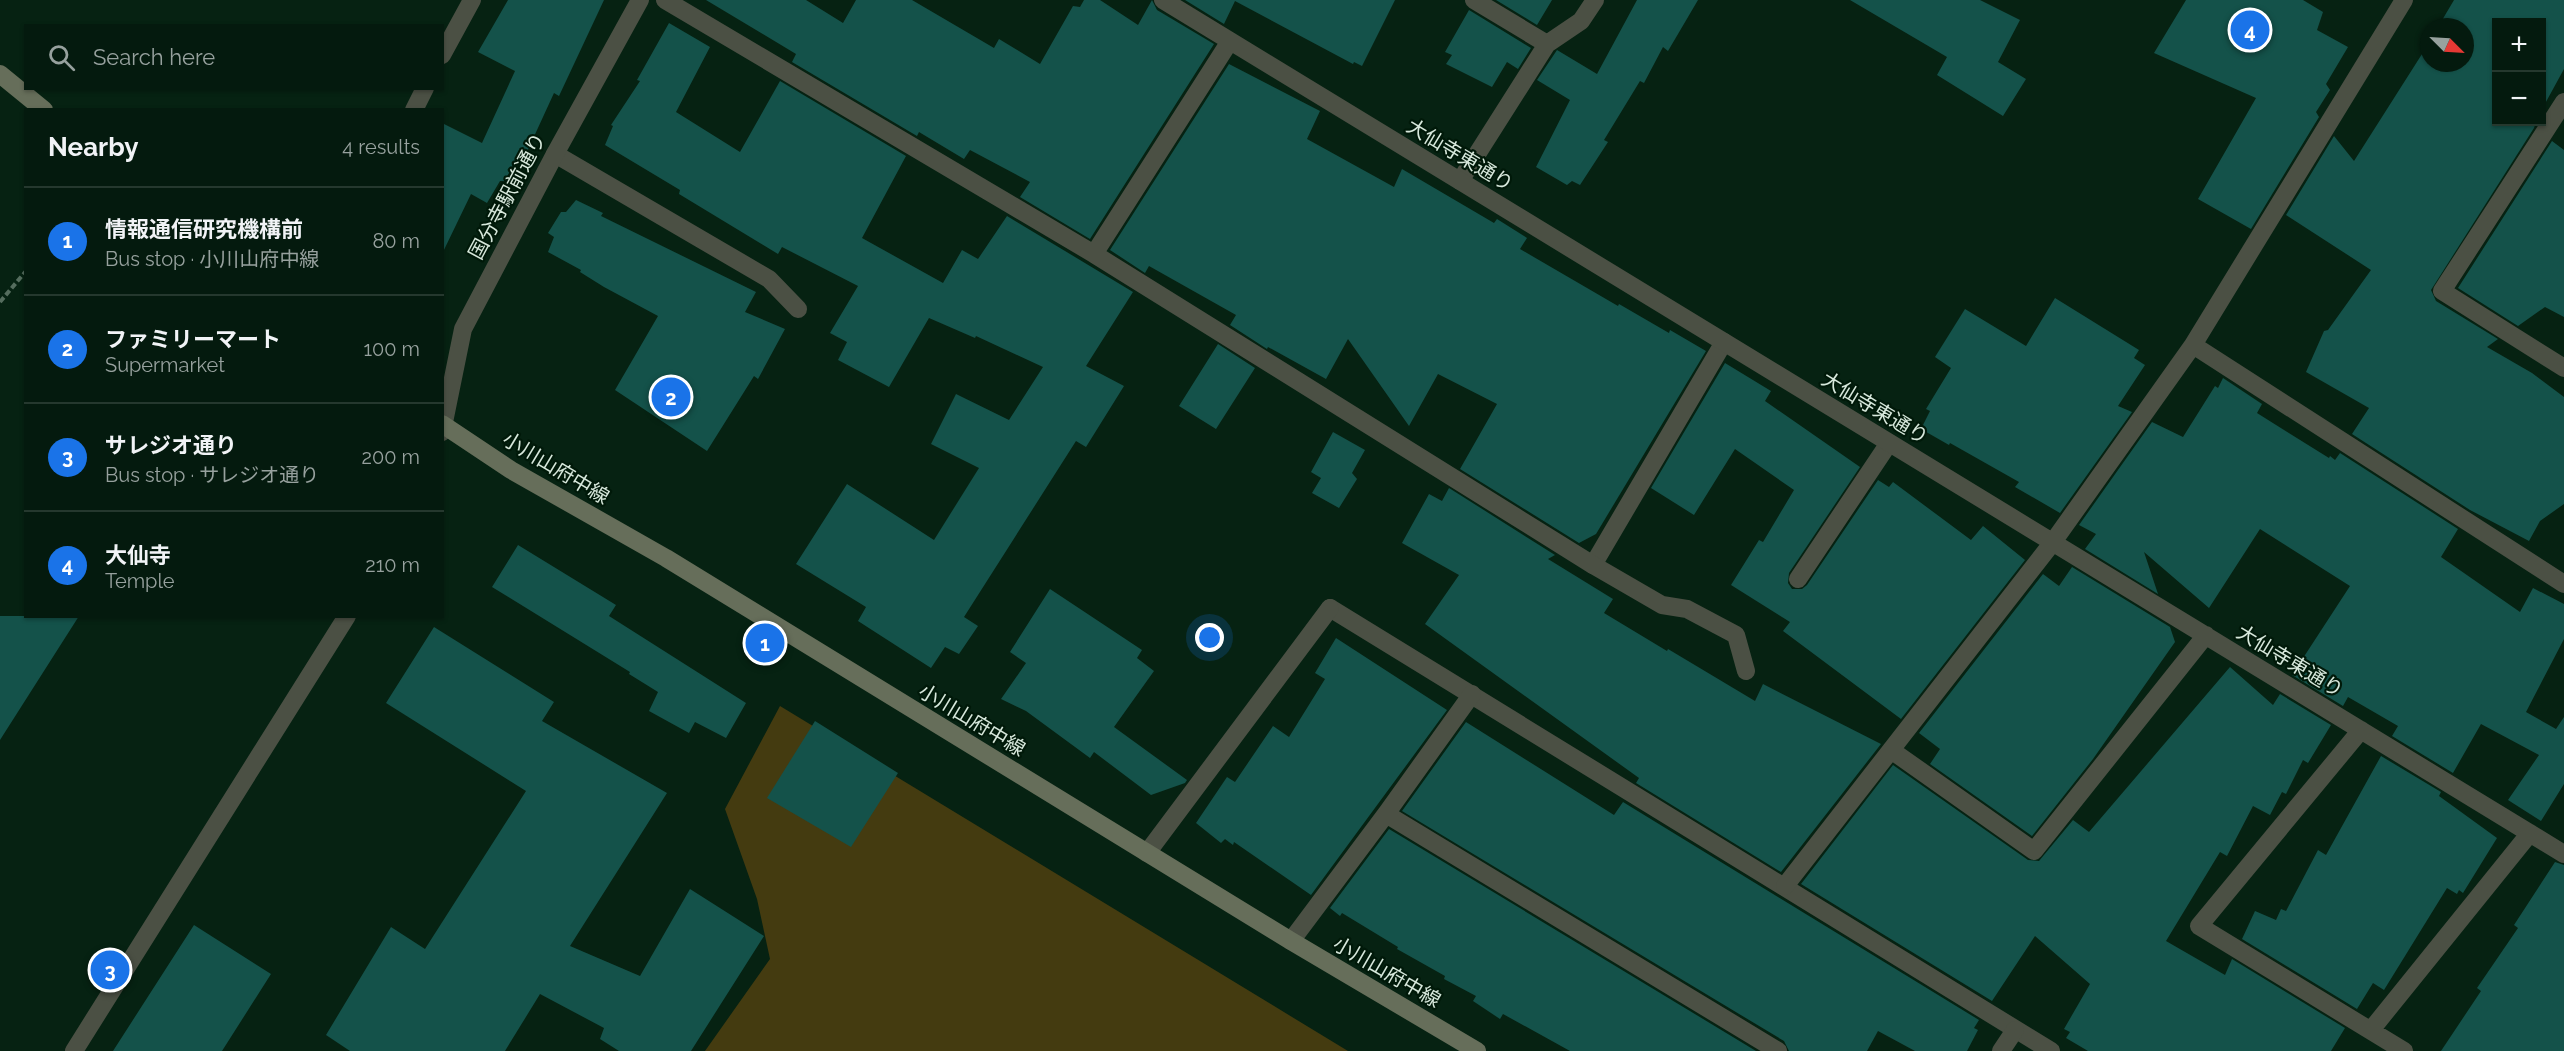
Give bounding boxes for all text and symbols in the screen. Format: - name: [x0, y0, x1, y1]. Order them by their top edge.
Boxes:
- pin: 4: [2230, 8, 2270, 52]
- north arrow: [2420, 18, 2474, 72]
- map controls: [2492, 18, 2546, 126]
- button: +: [2492, 18, 2546, 72]
- search box: [24, 24, 444, 90]
- icon: search: [45, 41, 78, 74]
- text: Search here: [93, 44, 215, 70]
- button: −: [2492, 72, 2546, 126]
- street label: 大仙寺東通り: [1402, 114, 1518, 196]
- street label: 国分寺駅前通り: [464, 129, 550, 263]
- text: Nearby: [48, 132, 138, 162]
- text: 4 results: [342, 135, 420, 159]
- text: 情報通信研究機構前: [105, 216, 303, 242]
- text: 1: [63, 229, 72, 253]
- text: 80 m: [372, 229, 420, 253]
- text: Bus stop · 小川山府中線: [105, 247, 319, 271]
- text: ファミリーマート: [105, 326, 281, 352]
- text: 2: [62, 337, 73, 361]
- text: 100 m: [363, 337, 420, 361]
- text: Supermarket: [105, 353, 225, 377]
- street label: 大仙寺東通り: [1817, 367, 1933, 449]
- pin: 2: [652, 374, 690, 420]
- street label: 小川山府中線: [498, 427, 614, 509]
- text: サレジオ通り: [105, 432, 237, 458]
- text: 3: [62, 445, 73, 469]
- text: 200 m: [362, 445, 420, 469]
- text: Bus stop · サレジオ通り: [105, 463, 319, 487]
- text: 大仙寺: [105, 542, 171, 568]
- text: 4: [62, 553, 73, 577]
- text: 210 m: [365, 553, 420, 577]
- text: Temple: [105, 569, 175, 593]
- pin: 1: [746, 620, 784, 666]
- street label: 大仙寺東通り: [2232, 620, 2348, 702]
- your location: [1195, 623, 1224, 652]
- street label: 小川山府中線: [914, 679, 1030, 761]
- street label: 小川山府中線: [1329, 932, 1445, 1012]
- pin: 3: [90, 948, 130, 992]

